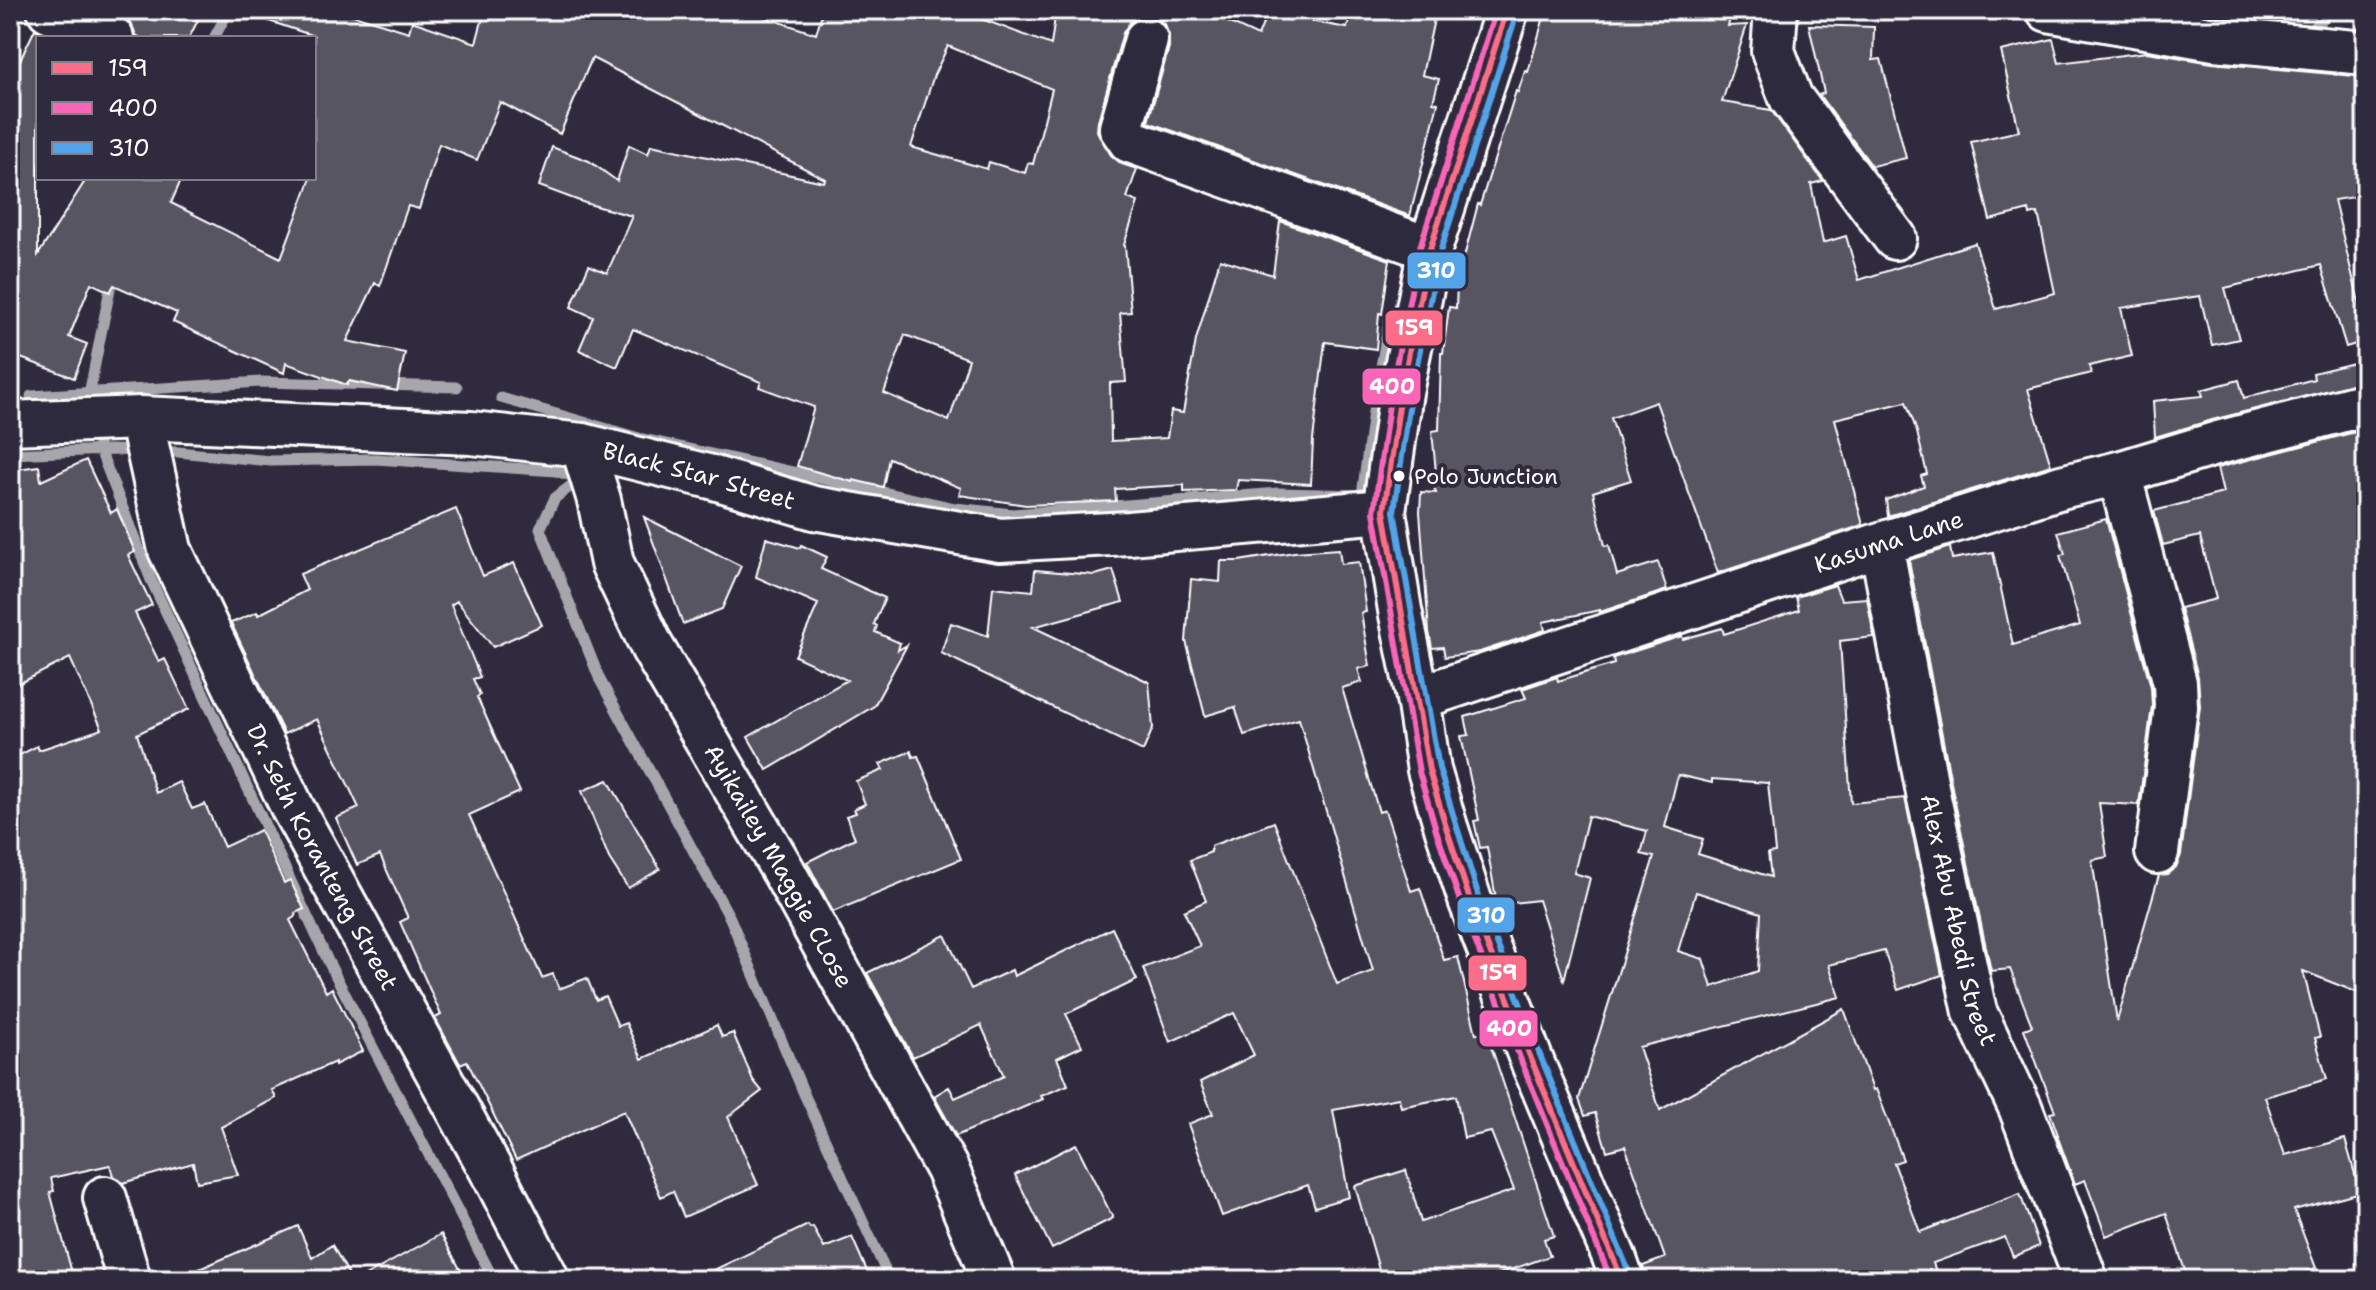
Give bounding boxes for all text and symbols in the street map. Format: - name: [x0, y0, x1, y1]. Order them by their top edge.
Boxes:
- legend: [36, 36, 316, 180]
- text: 159: [108, 52, 148, 84]
- text: 400: [108, 92, 158, 124]
- text: 310: [108, 132, 150, 164]
- line badge: 310: [1406, 251, 1467, 290]
- text: 310: [1416, 256, 1456, 285]
- line badge: 159: [1384, 309, 1444, 347]
- text: 159: [1395, 313, 1433, 342]
- line badge: 400: [1361, 367, 1422, 406]
- text: 400: [1369, 372, 1415, 401]
- street label: Black Star Street: [599, 435, 799, 517]
- place label: Polo Junction: [1414, 462, 1558, 491]
- marker: Polo Junction: [1391, 468, 1407, 484]
- street label: Kasuma Lane: [1810, 503, 1967, 581]
- street label: Dr. Seth Koranteng Street: [239, 719, 405, 996]
- street label: Ayikailey Maggie CLose: [697, 738, 861, 994]
- street label: Alex Abu Abedi Street: [1913, 791, 2005, 1051]
- line badge: 310: [1456, 896, 1516, 934]
- text: 310: [1466, 901, 1506, 930]
- line badge: 159: [1467, 954, 1528, 992]
- text: 159: [1479, 958, 1517, 987]
- line badge: 400: [1478, 1009, 1539, 1048]
- text: 400: [1486, 1014, 1532, 1043]

